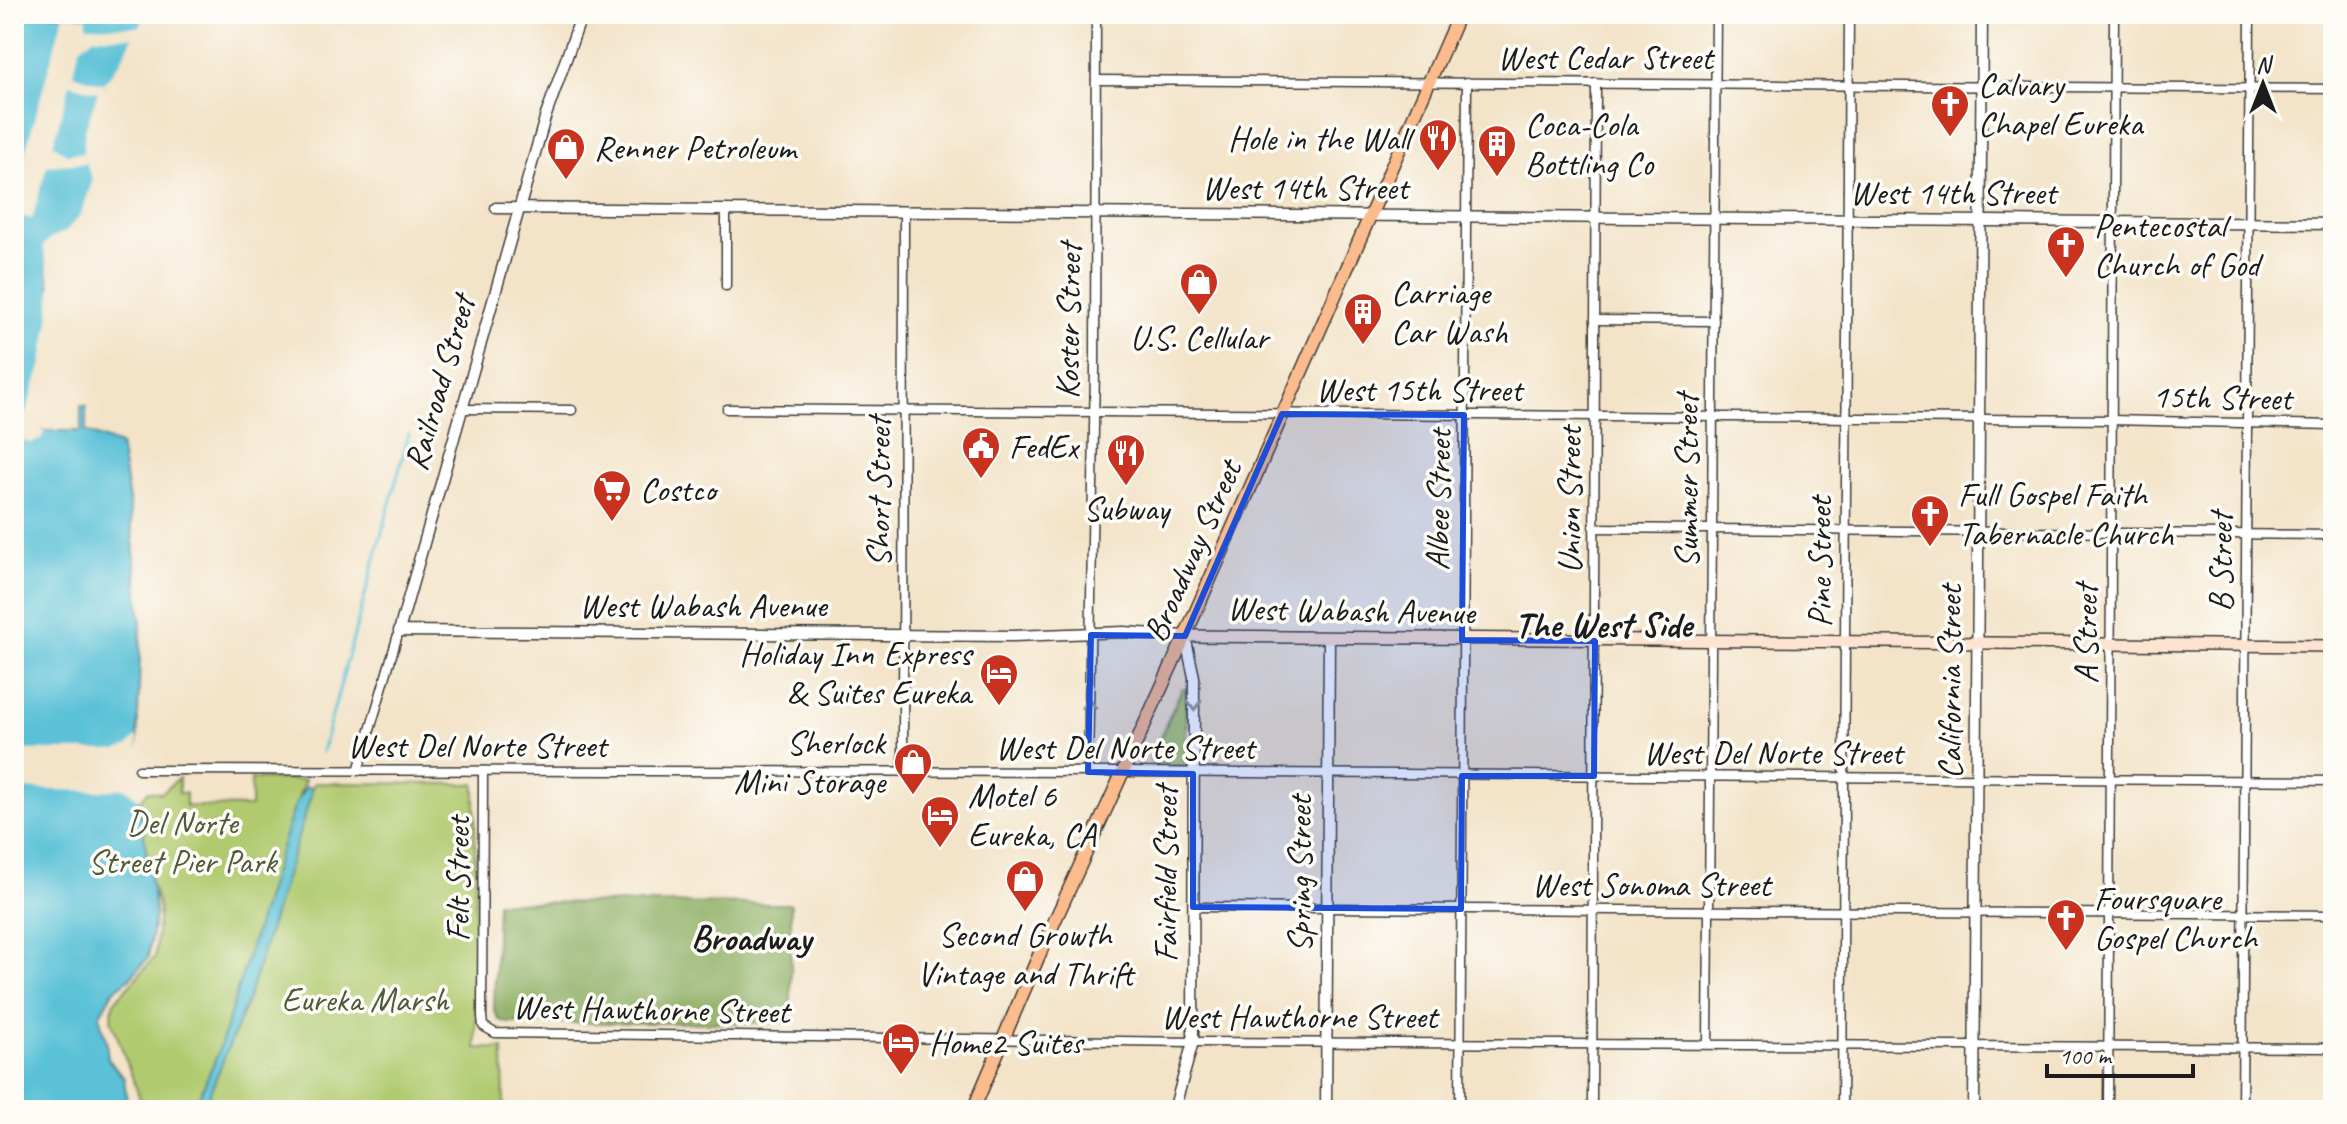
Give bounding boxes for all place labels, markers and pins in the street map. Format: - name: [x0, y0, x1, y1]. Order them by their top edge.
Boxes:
- place label: Calvary Chapel Eureka: [1978, 63, 2145, 145]
- church icon: Calvary Chapel Eureka: [1929, 83, 1971, 138]
- place label: Coca-Cola Bottling Co: [1525, 103, 1655, 185]
- place label: Hole in the Wall: [1228, 117, 1416, 160]
- restaurant icon: Hole in the Wall: [1417, 117, 1459, 172]
- building icon: Coca-Cola Bottling Co: [1476, 123, 1518, 178]
- shop icon: Renner Petroleum: [545, 126, 587, 181]
- place label: Renner Petroleum: [594, 126, 799, 169]
- place label: Pentecostal Church of God: [2094, 204, 2264, 286]
- church icon: Pentecostal Church of God: [2045, 224, 2087, 279]
- shop icon: U.S. Cellular: [1178, 261, 1220, 316]
- place label: Carriage Car Wash: [1391, 271, 1508, 353]
- building icon: Carriage Car Wash: [1342, 291, 1384, 346]
- place label: U.S. Cellular: [1130, 316, 1272, 359]
- public building icon: FedEx: [960, 425, 1002, 480]
- place label: FedEx: [1009, 425, 1080, 468]
- restaurant icon: Subway: [1105, 432, 1147, 487]
- supermarket icon: Costco: [591, 468, 633, 523]
- place label: Costco: [640, 468, 720, 511]
- place label: Full Gospel Faith Tabernacle Church: [1958, 473, 2174, 555]
- place label: Subway: [1083, 487, 1172, 530]
- church icon: Full Gospel Faith Tabernacle Church: [1909, 493, 1951, 548]
- place label: Holiday Inn Express & Suites Eureka: [739, 632, 974, 714]
- hotel icon: Holiday Inn Express & Suites Eureka: [978, 652, 1020, 707]
- place label: Sherlock Mini Storage: [734, 721, 888, 803]
- shop icon: Sherlock Mini Storage: [892, 741, 934, 796]
- place label: Motel 6 Eureka, CA: [968, 774, 1098, 856]
- hotel icon: Motel 6 Eureka, CA: [919, 794, 961, 849]
- shop icon: Second Growth Vintage and Thrift: [1004, 858, 1046, 913]
- place label: Foursquare Gospel Church: [2094, 877, 2259, 959]
- church icon: Foursquare Gospel Church: [2045, 897, 2087, 952]
- place label: Second Growth Vintage and Thrift: [917, 913, 1136, 995]
- hotel icon: Home2 Suites: [880, 1021, 922, 1076]
- place label: Home2 Suites: [929, 1021, 1085, 1064]

